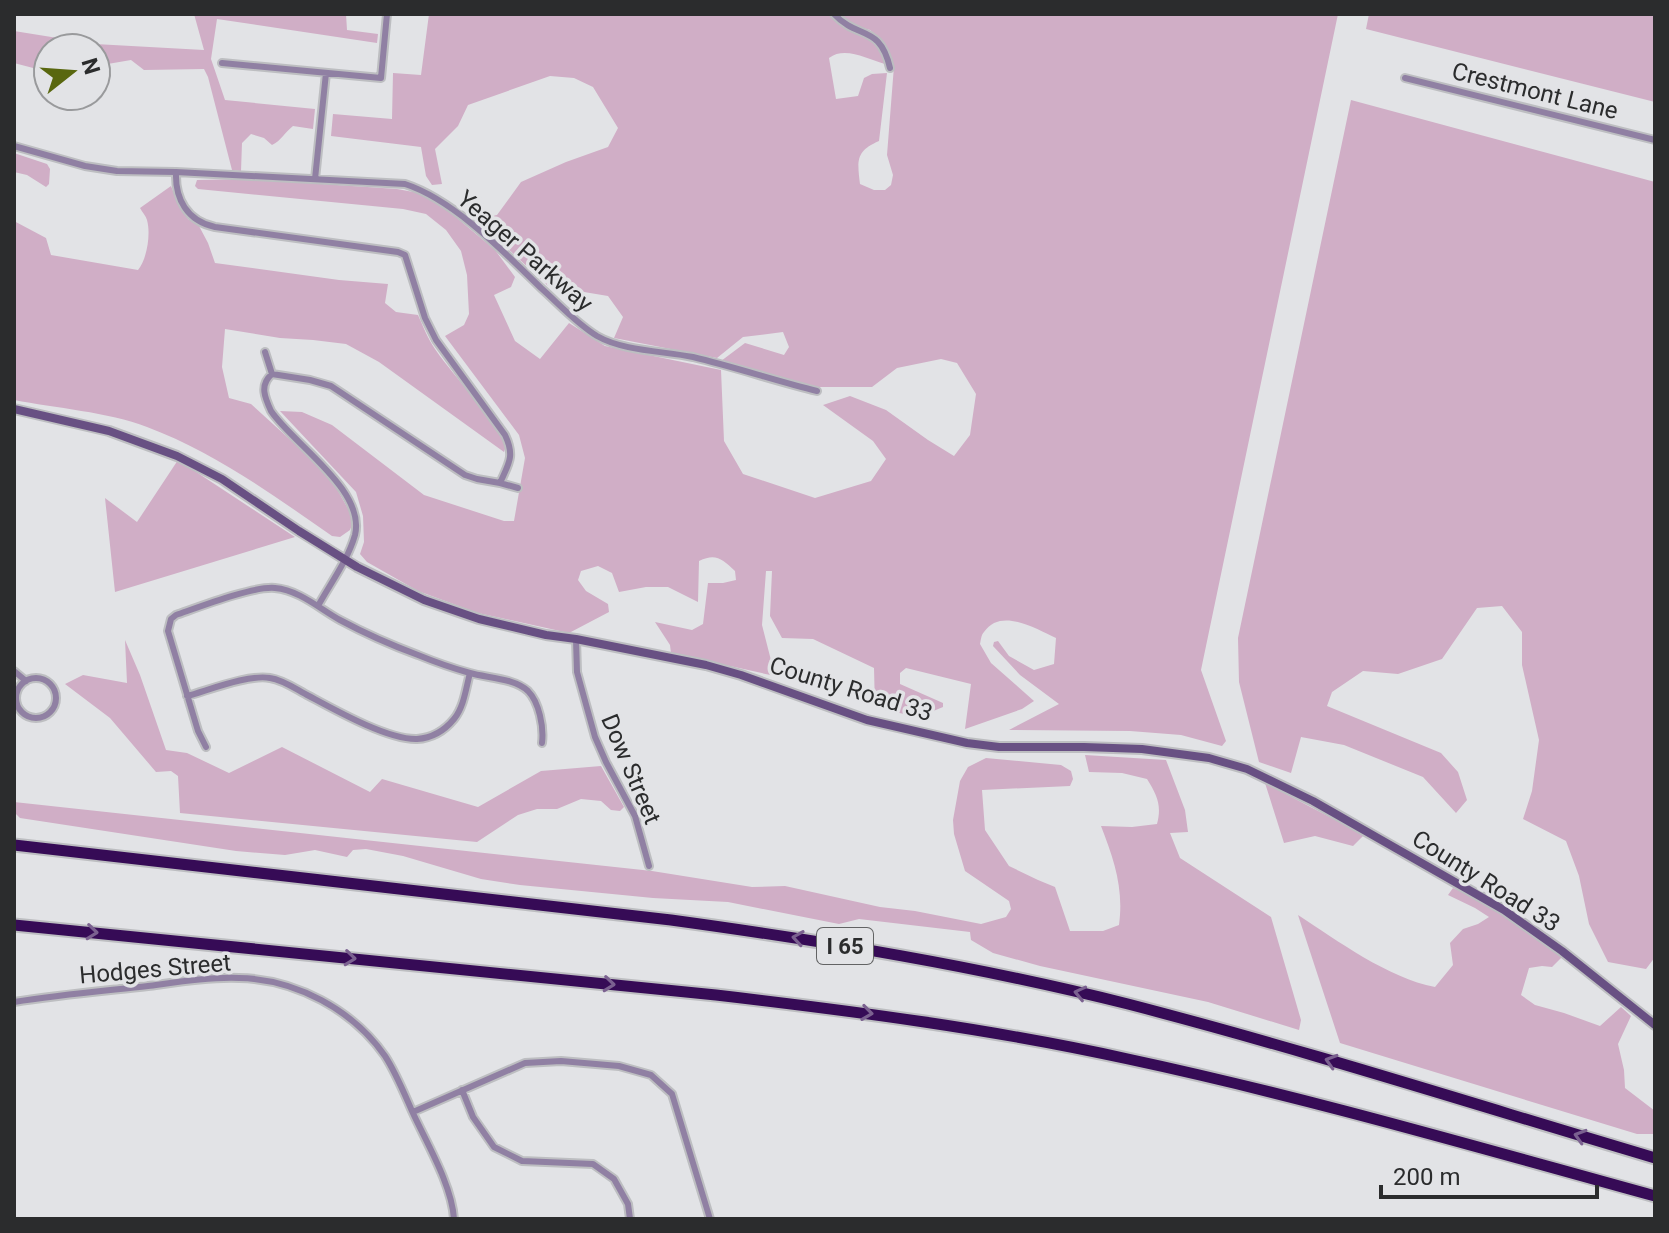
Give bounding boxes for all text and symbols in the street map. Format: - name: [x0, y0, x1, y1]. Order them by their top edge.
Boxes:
- north arrow: [32, 32, 112, 112]
- text: N: [76, 55, 105, 77]
- street label: Crestmont Lane: [1449, 57, 1621, 125]
- street label: Yeager Parkway: [452, 185, 599, 318]
- street label: County Road 33: [766, 651, 936, 727]
- street label: Dow Street: [595, 710, 667, 828]
- street label: County Road 33: [1407, 824, 1565, 938]
- one-way arrow: [86, 924, 99, 941]
- road number: I 65: [817, 928, 873, 964]
- one-way arrow: [791, 930, 805, 947]
- street label: Hodges Street: [78, 948, 232, 990]
- one-way arrow: [344, 950, 357, 967]
- one-way arrow: [603, 976, 616, 993]
- one-way arrow: [1074, 985, 1088, 1002]
- one-way arrow: [860, 1004, 874, 1021]
- one-way arrow: [1325, 1054, 1339, 1070]
- one-way arrow: [1574, 1129, 1588, 1145]
- scale bar: [1381, 1149, 1597, 1199]
- text: 200 m: [1393, 1163, 1460, 1191]

